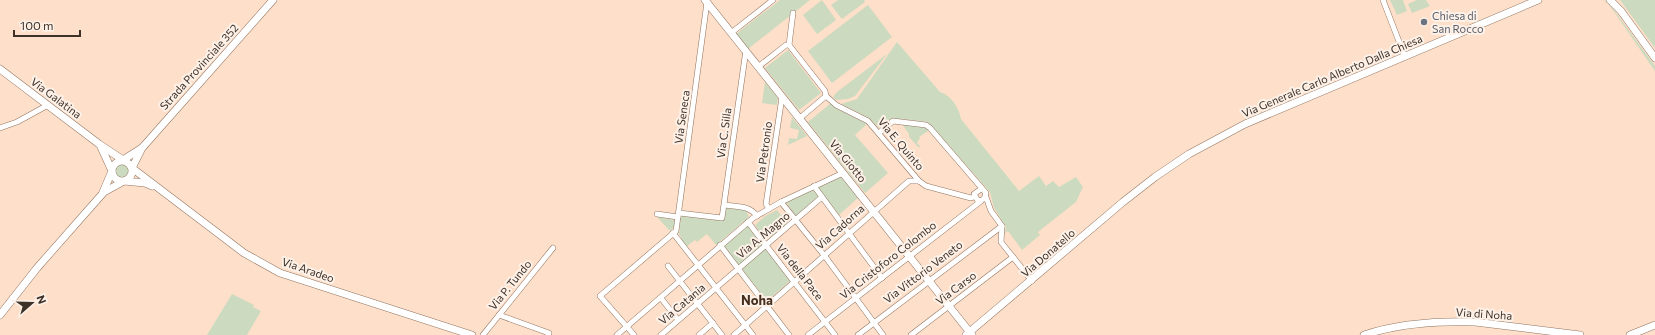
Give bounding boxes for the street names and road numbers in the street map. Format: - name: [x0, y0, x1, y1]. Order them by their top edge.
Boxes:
- street label: Strada Provinciale 352: [157, 21, 241, 112]
- street label: Via Generale Carlo Alberto Dalla Chiesa: [1240, 31, 1424, 120]
- street label: Via Galatina: [28, 74, 84, 121]
- street label: Via Seneca: [671, 89, 692, 144]
- street label: Via C. Silla: [714, 107, 733, 159]
- street label: Via E. Quinto: [876, 115, 927, 173]
- street label: Via Petronio: [753, 120, 774, 183]
- street label: Via Giotto: [827, 137, 870, 185]
- street label: Via Cadorna: [813, 201, 867, 252]
- street label: Via A. Magno: [733, 208, 792, 261]
- street label: Via Cristoforo Colombo: [837, 218, 939, 301]
- street label: Via Donatello: [1018, 225, 1078, 280]
- street label: Via Vittorio Veneto: [881, 237, 965, 306]
- street label: Via della Pace: [774, 241, 826, 303]
- street label: Via Aradeo: [280, 254, 336, 285]
- street label: Via P. Tundo: [486, 257, 534, 312]
- street label: Via Carso: [933, 268, 979, 307]
- street label: Via Catania: [656, 280, 708, 327]
- street label: Via di Noha: [1455, 305, 1513, 322]

